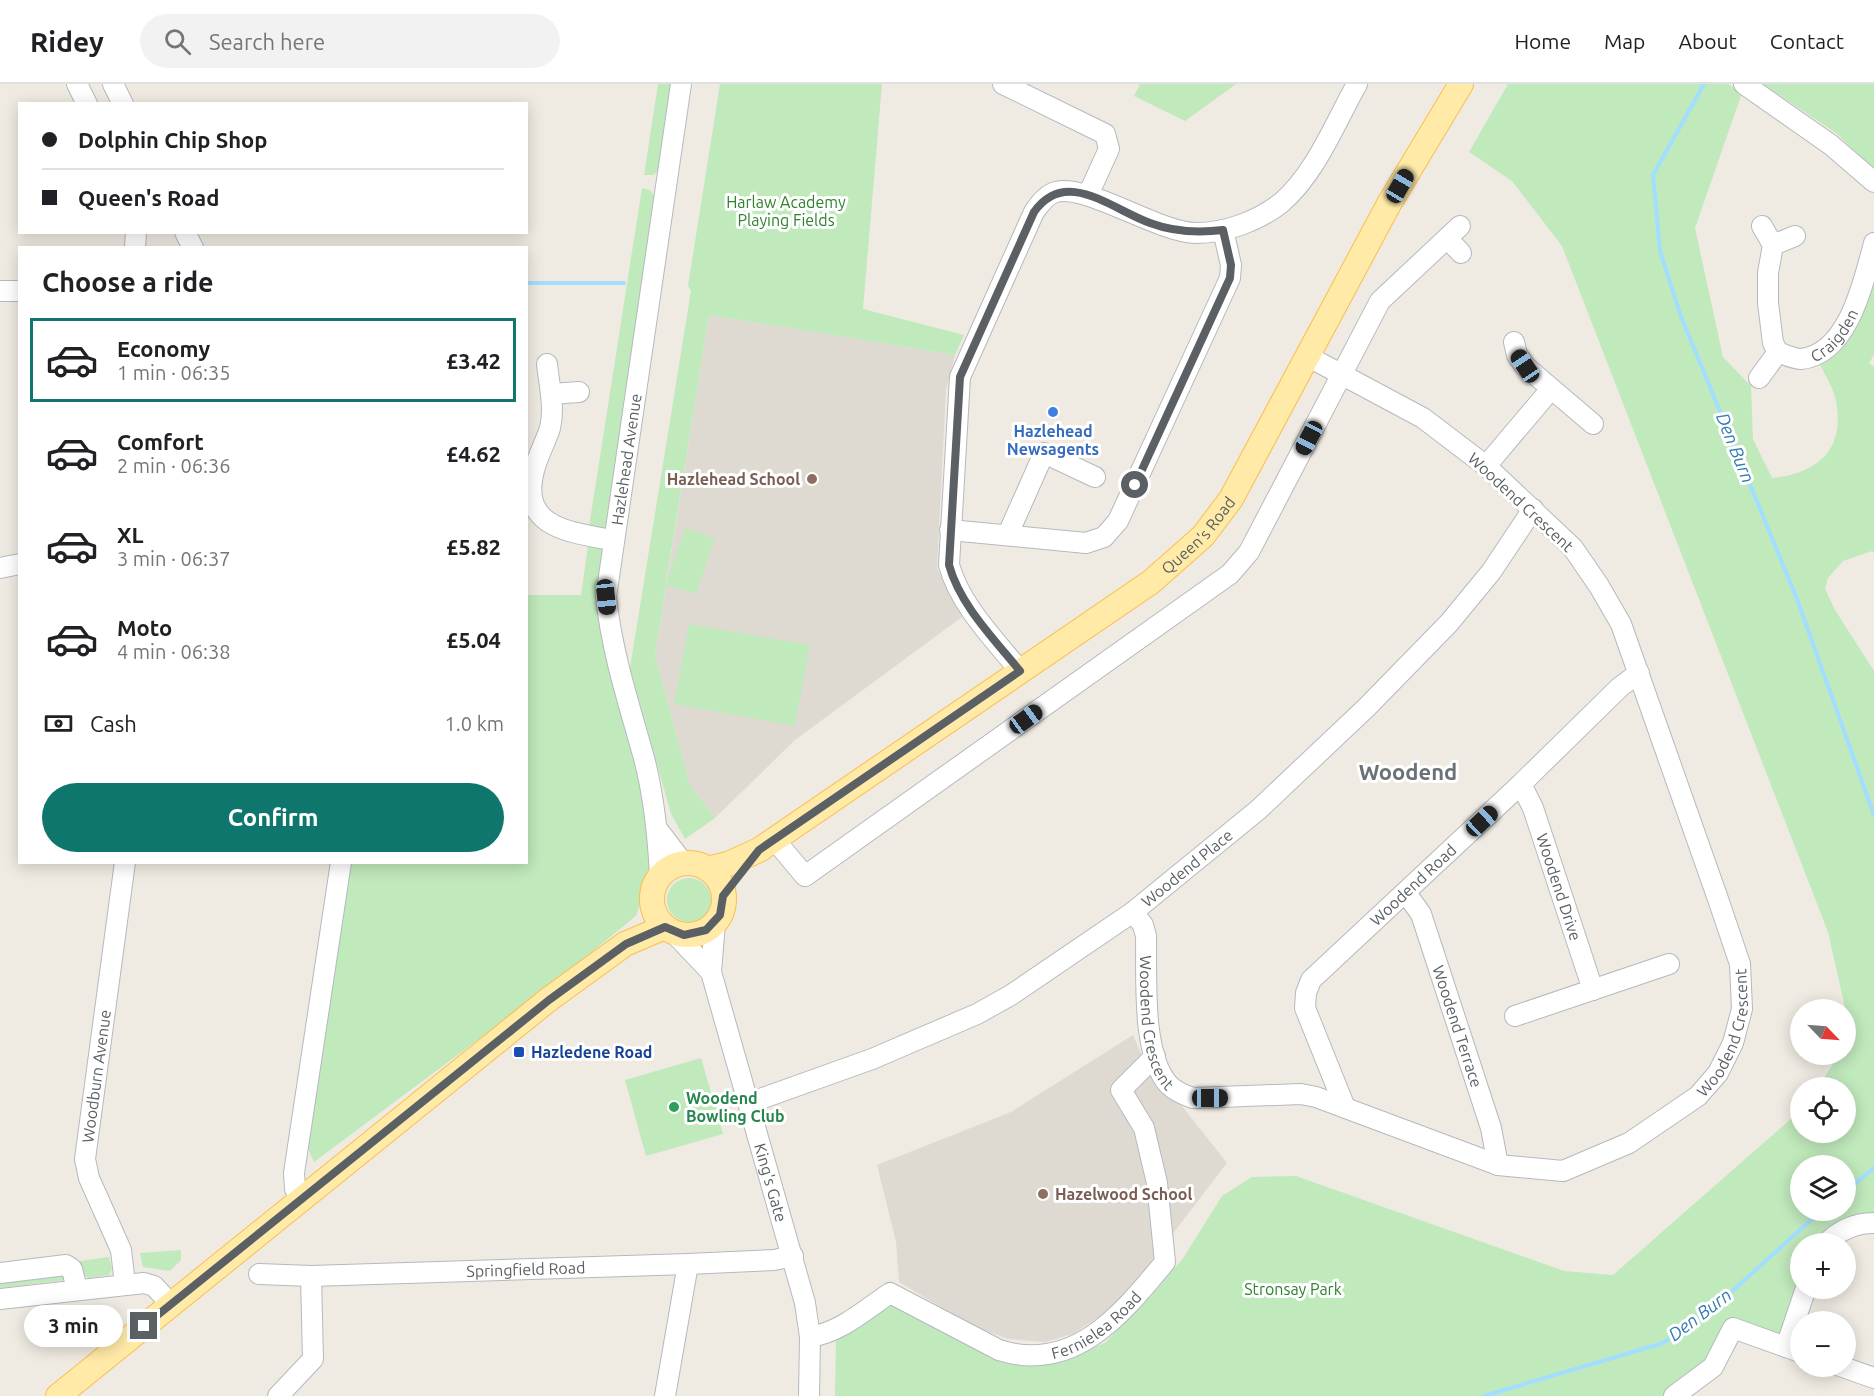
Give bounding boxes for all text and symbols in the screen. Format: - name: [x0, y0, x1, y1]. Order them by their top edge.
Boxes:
- search box: [140, 14, 560, 68]
- icon: search: [161, 25, 194, 58]
- text: Ridey: [30, 26, 104, 57]
- text: Search here: [209, 29, 325, 54]
- text: Home: [1514, 29, 1571, 53]
- text: Map: [1604, 29, 1645, 53]
- text: About: [1678, 29, 1737, 53]
- text: Contact: [1770, 29, 1844, 53]
- text: Dolphin Chip Shop: [78, 127, 267, 152]
- car: [1383, 166, 1417, 206]
- text: Queen's Road: [78, 185, 219, 210]
- park label: Harlaw Academy Playing Fields: [726, 193, 846, 229]
- text: Choose a ride: [42, 267, 214, 297]
- street label: Craigden: [1808, 306, 1861, 365]
- icon: car: [45, 333, 99, 387]
- text: Economy: [117, 336, 210, 361]
- car: [1507, 346, 1543, 386]
- text: £3.42: [446, 348, 501, 373]
- text: 1 min · 06:35: [117, 361, 231, 384]
- street label: Hazlehead Avenue: [608, 392, 645, 526]
- marker: Hazlehead Newsagents: [1046, 405, 1060, 419]
- water label: Den Burn: [1713, 410, 1759, 486]
- car: [1293, 418, 1325, 458]
- place label: Hazlehead Newsagents: [1007, 422, 1099, 458]
- icon: car: [45, 426, 99, 480]
- text: Comfort: [117, 429, 204, 454]
- text: £4.62: [446, 441, 501, 466]
- street label: Woodend Crescent: [1465, 449, 1578, 556]
- text: 2 min · 06:36: [117, 454, 231, 477]
- place label: Hazlehead School: [667, 470, 800, 488]
- route start: [1121, 471, 1148, 498]
- marker: Hazlehead School: [805, 472, 819, 486]
- street label: Queen's Road: [1158, 493, 1238, 578]
- icon: car: [45, 519, 99, 573]
- text: XL: [117, 522, 144, 547]
- text: £5.82: [446, 534, 501, 559]
- text: 3 min · 06:37: [117, 547, 231, 570]
- car: [595, 578, 617, 616]
- icon: car: [45, 612, 99, 666]
- text: Moto: [117, 615, 172, 640]
- text: £5.04: [446, 627, 501, 652]
- text: 4 min · 06:38: [117, 640, 231, 663]
- car: [1006, 701, 1046, 737]
- icon: cash: [42, 707, 75, 740]
- text: Cash: [90, 711, 137, 736]
- text: 1.0 km: [445, 712, 504, 735]
- district label: Woodend: [1359, 759, 1457, 784]
- button: Confirm: [42, 783, 504, 852]
- car: [1463, 802, 1501, 840]
- street label: Woodend Place: [1138, 826, 1236, 910]
- street label: Woodend Drive: [1533, 831, 1585, 943]
- street label: Woodend Road: [1366, 840, 1460, 929]
- street label: Woodend Crescent: [1137, 955, 1178, 1094]
- street label: Woodend Terrace: [1429, 963, 1486, 1090]
- street label: Woodend Crescent: [1693, 968, 1751, 1100]
- north arrow: [1790, 999, 1856, 1065]
- map controls: [1790, 999, 1856, 1377]
- street label: Woodburn Avenue: [78, 1009, 114, 1144]
- place label: Hazledene Road: [531, 1043, 652, 1061]
- marker: Hazledene Road: [512, 1045, 526, 1059]
- button: locate: [1790, 1077, 1856, 1143]
- place label: Woodend Bowling Club: [686, 1089, 785, 1125]
- car: [1192, 1089, 1228, 1107]
- marker: Woodend Bowling Club: [667, 1100, 681, 1114]
- street label: King's Gate: [751, 1141, 790, 1224]
- button: layers: [1790, 1155, 1856, 1221]
- place label: Hazelwood School: [1055, 1185, 1192, 1203]
- marker: Hazelwood School: [1036, 1187, 1050, 1201]
- button: +: [1790, 1233, 1856, 1299]
- street label: Springfield Road: [466, 1258, 586, 1280]
- park label: Stronsay Park: [1244, 1280, 1342, 1298]
- water label: Den Burn: [1664, 1284, 1735, 1344]
- street label: Fernielea Road: [1049, 1288, 1145, 1362]
- callout: 3 min: [24, 1305, 123, 1347]
- button: −: [1790, 1311, 1856, 1377]
- route end: [130, 1312, 157, 1339]
- text: 3 min: [48, 1314, 99, 1337]

